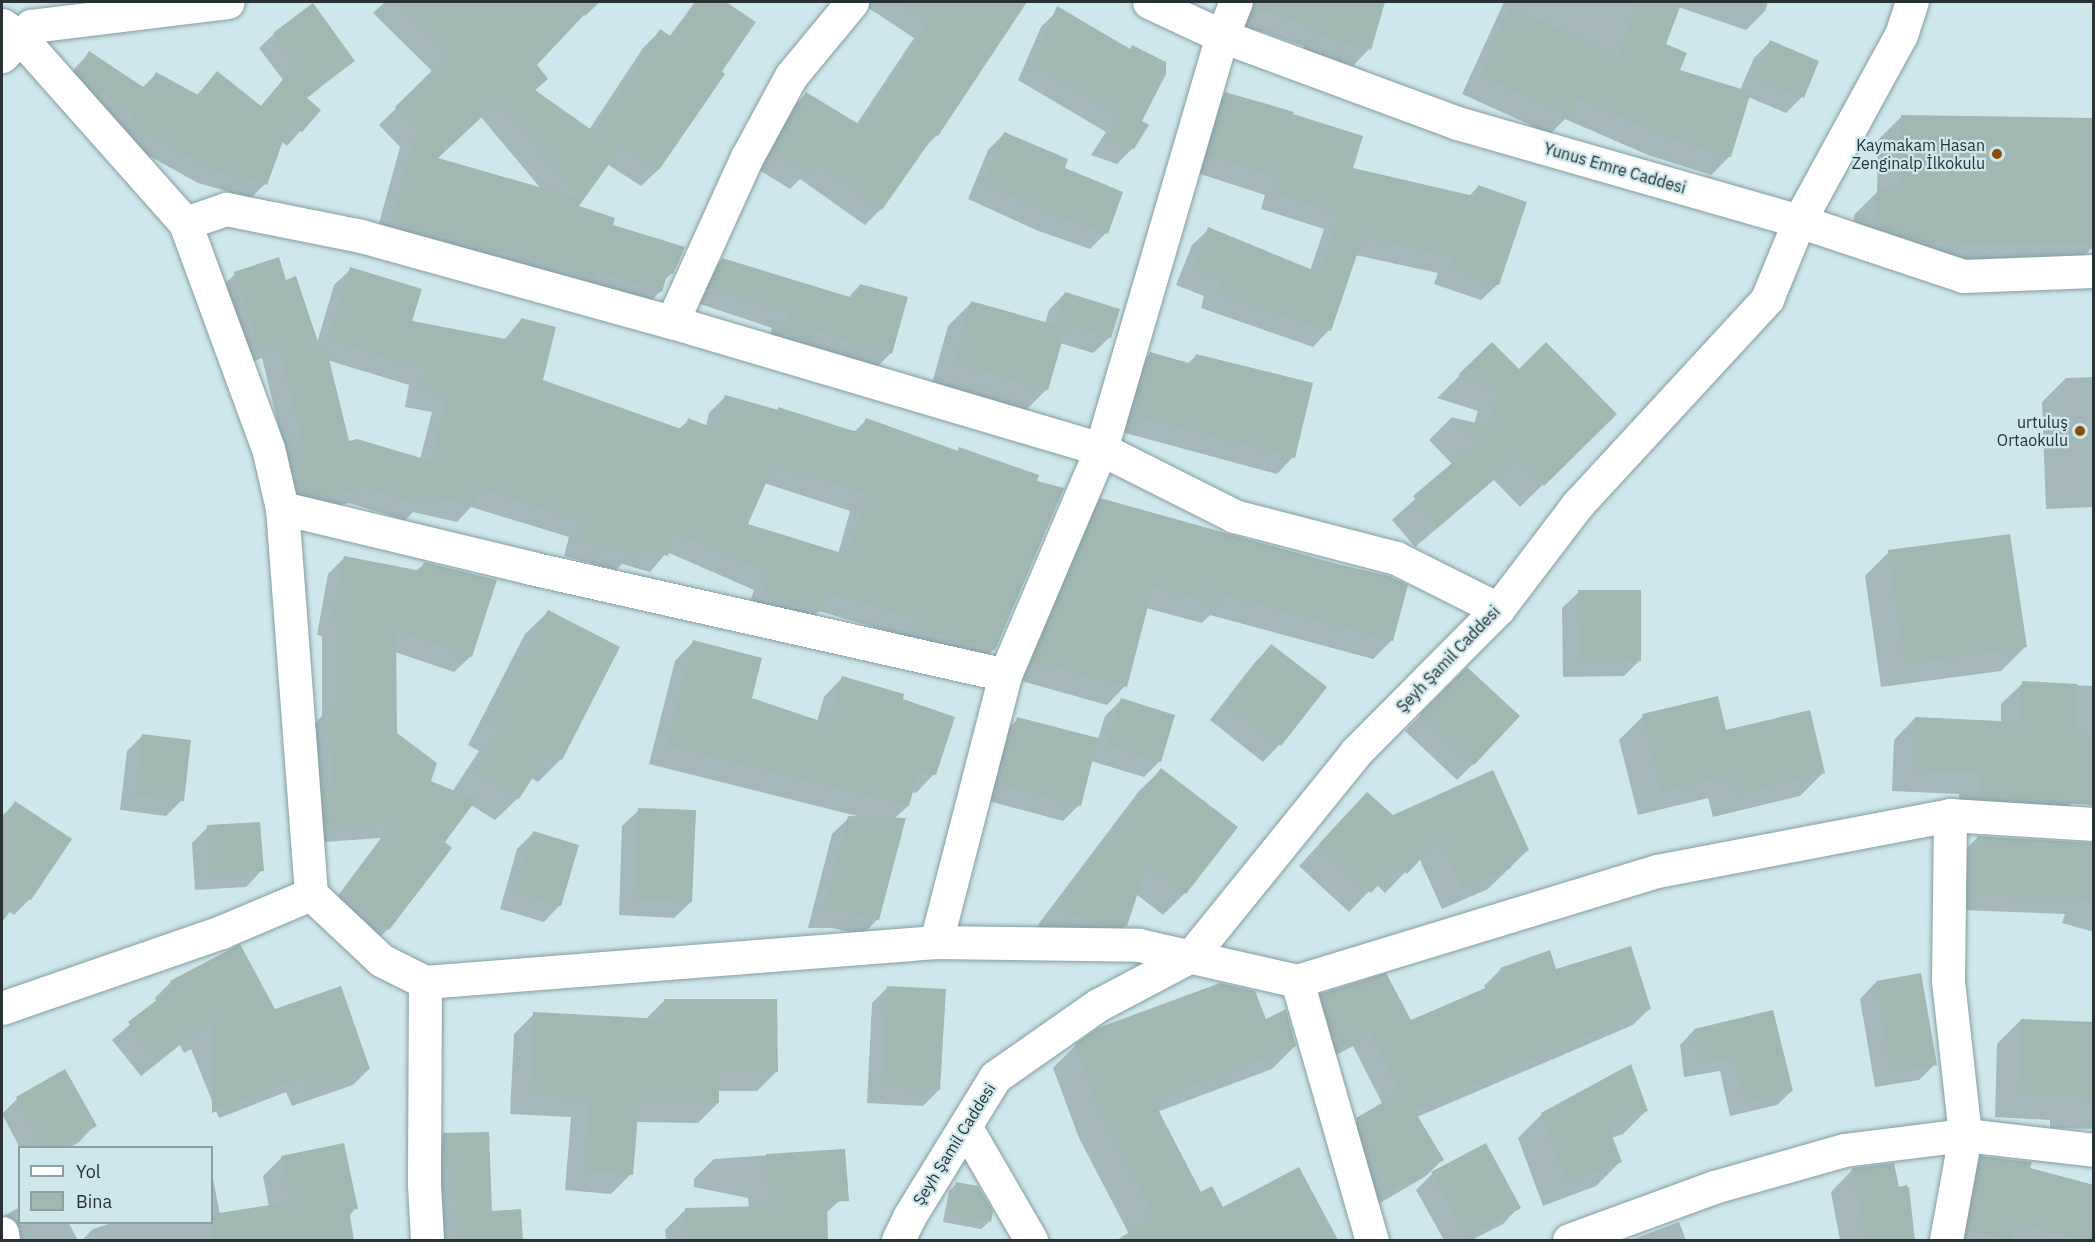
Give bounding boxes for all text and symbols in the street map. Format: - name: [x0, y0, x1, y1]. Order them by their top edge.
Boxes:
- place label: Kaymakam Hasan Zenginalp İlkokulu: [1852, 135, 1985, 173]
- street label: Yunus Emre Caddesi: [1542, 138, 1688, 198]
- marker: Kaymakam Hasan Zenginalp İlkokulu: [1990, 147, 2004, 161]
- place label: urtuluş Ortaokulu: [1997, 412, 2068, 450]
- marker: urtuluş Ortaokulu: [2073, 424, 2087, 438]
- street label: Şeyh Şamil Caddesi: [1392, 602, 1504, 716]
- street label: Şeyh Şamil Caddesi: [909, 1079, 999, 1209]
- legend: [18, 1146, 213, 1224]
- text: Yol: [76, 1160, 101, 1183]
- text: Bina: [76, 1190, 112, 1213]

